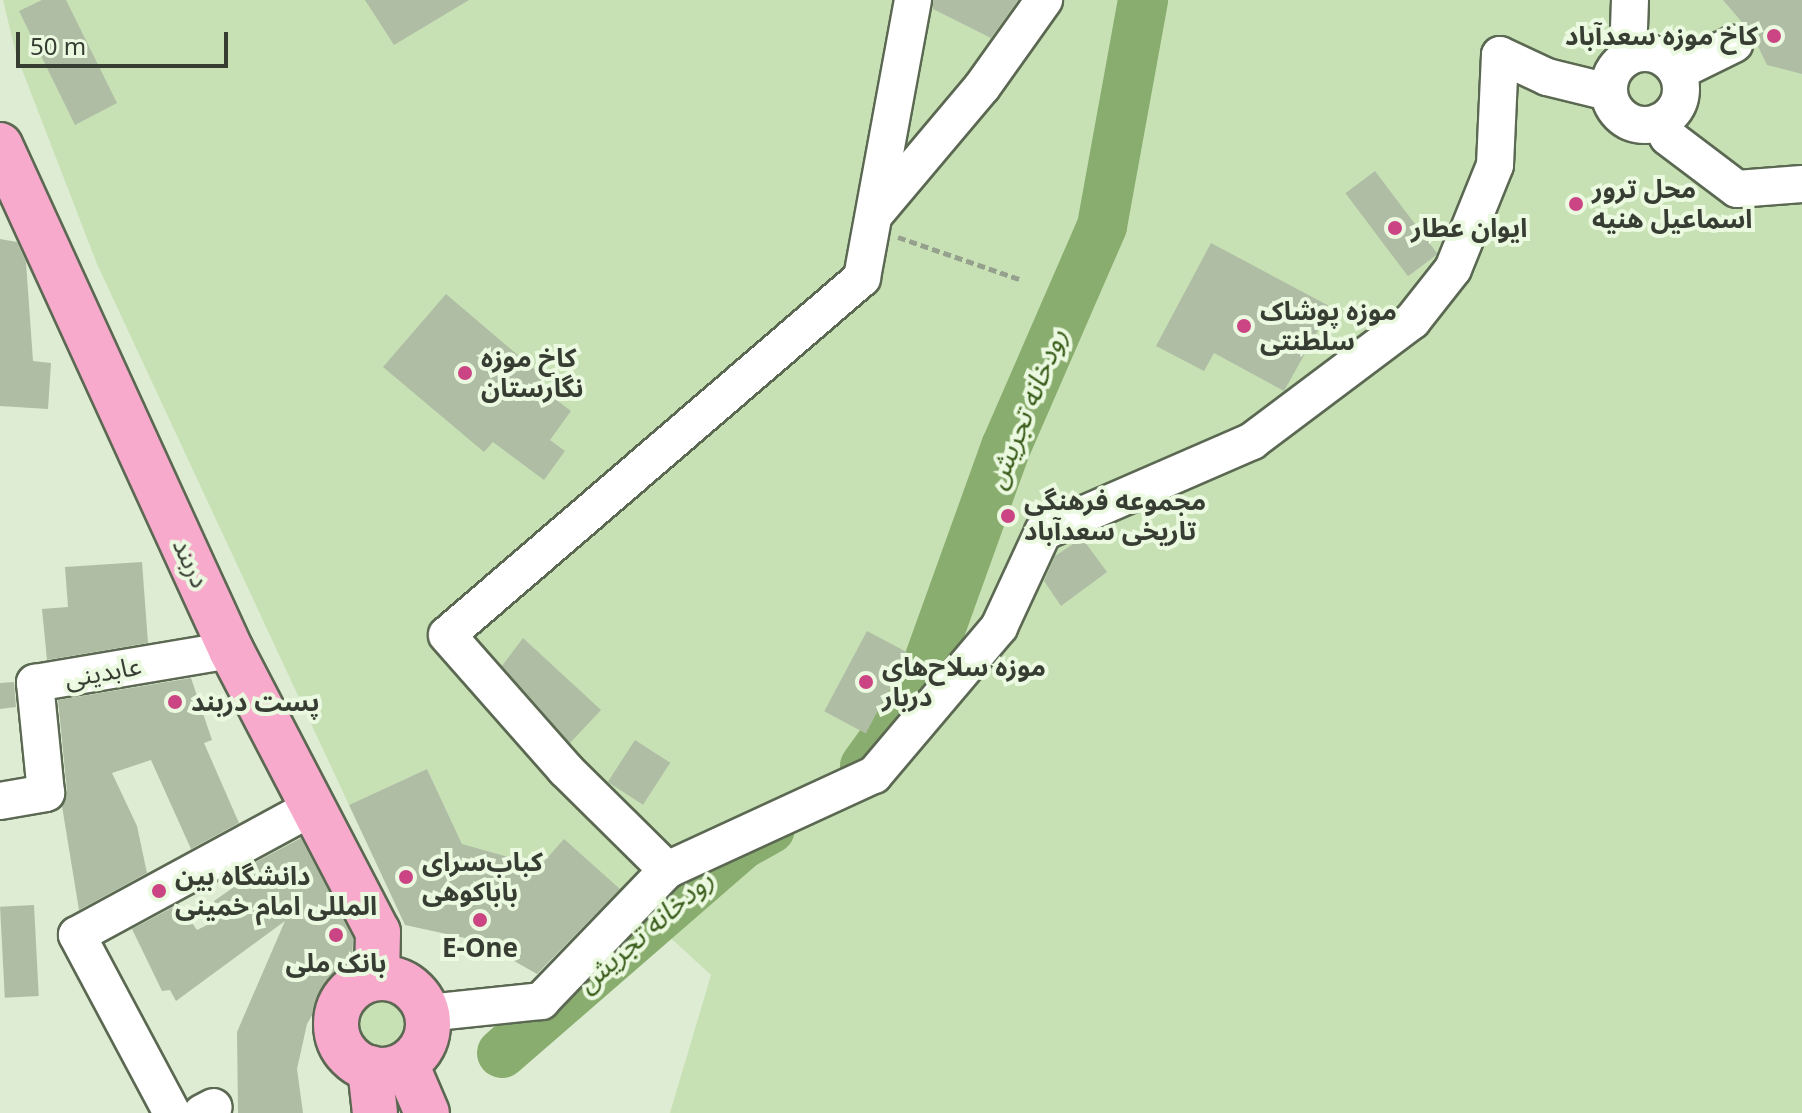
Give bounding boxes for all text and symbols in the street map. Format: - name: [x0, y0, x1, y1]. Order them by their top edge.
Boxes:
- scale bar: [20, 16, 232, 66]
- place label: کاخ موزه سعدآباد: [1565, 20, 1758, 52]
- marker: کاخ موزه سعدآباد: [1765, 27, 1783, 45]
- text: 50 m: [30, 29, 86, 62]
- place label: محل ترور اسماعیل هنیه: [1592, 173, 1752, 234]
- marker: محل ترور اسماعیل هنیه: [1567, 195, 1585, 213]
- place label: ایوان عطار: [1411, 212, 1527, 244]
- marker: ایوان عطار: [1386, 219, 1404, 237]
- place label: موزه پوشاک سلطنتی: [1260, 295, 1397, 356]
- marker: موزه پوشاک سلطنتی: [1235, 317, 1253, 335]
- water label: رودخانه تجریش: [978, 323, 1072, 493]
- place label: کاخ موزه نگارستان: [481, 342, 583, 404]
- marker: کاخ موزه نگارستان: [456, 364, 474, 382]
- place label: مجموعه فرهنگی تاریخی سعدآباد: [1024, 485, 1206, 546]
- marker: مجموعه فرهنگی تاریخی سعدآباد: [999, 507, 1017, 525]
- street label: دربند: [166, 533, 216, 593]
- street label: عابدینی: [62, 650, 144, 694]
- place label: موزه سلاح‌های دربار: [882, 651, 1046, 712]
- marker: موزه سلاح‌های دربار: [857, 673, 875, 691]
- place label: پست دربند: [191, 686, 320, 718]
- marker: پست دربند: [166, 693, 184, 711]
- place label: کباب‌سرای باباکوهی: [422, 846, 543, 908]
- place label: دانشگاه بین المللی امام خمینی: [175, 860, 377, 922]
- water label: رودخانه تجریش: [569, 862, 719, 998]
- marker: کباب‌سرای باباکوهی: [397, 868, 415, 886]
- marker: دانشگاه بین المللی امام خمینی: [150, 882, 168, 900]
- marker: E-One: [471, 911, 489, 929]
- marker: بانک ملی: [327, 926, 345, 944]
- place label: E-One: [442, 932, 518, 964]
- place label: بانک ملی: [285, 947, 387, 979]

